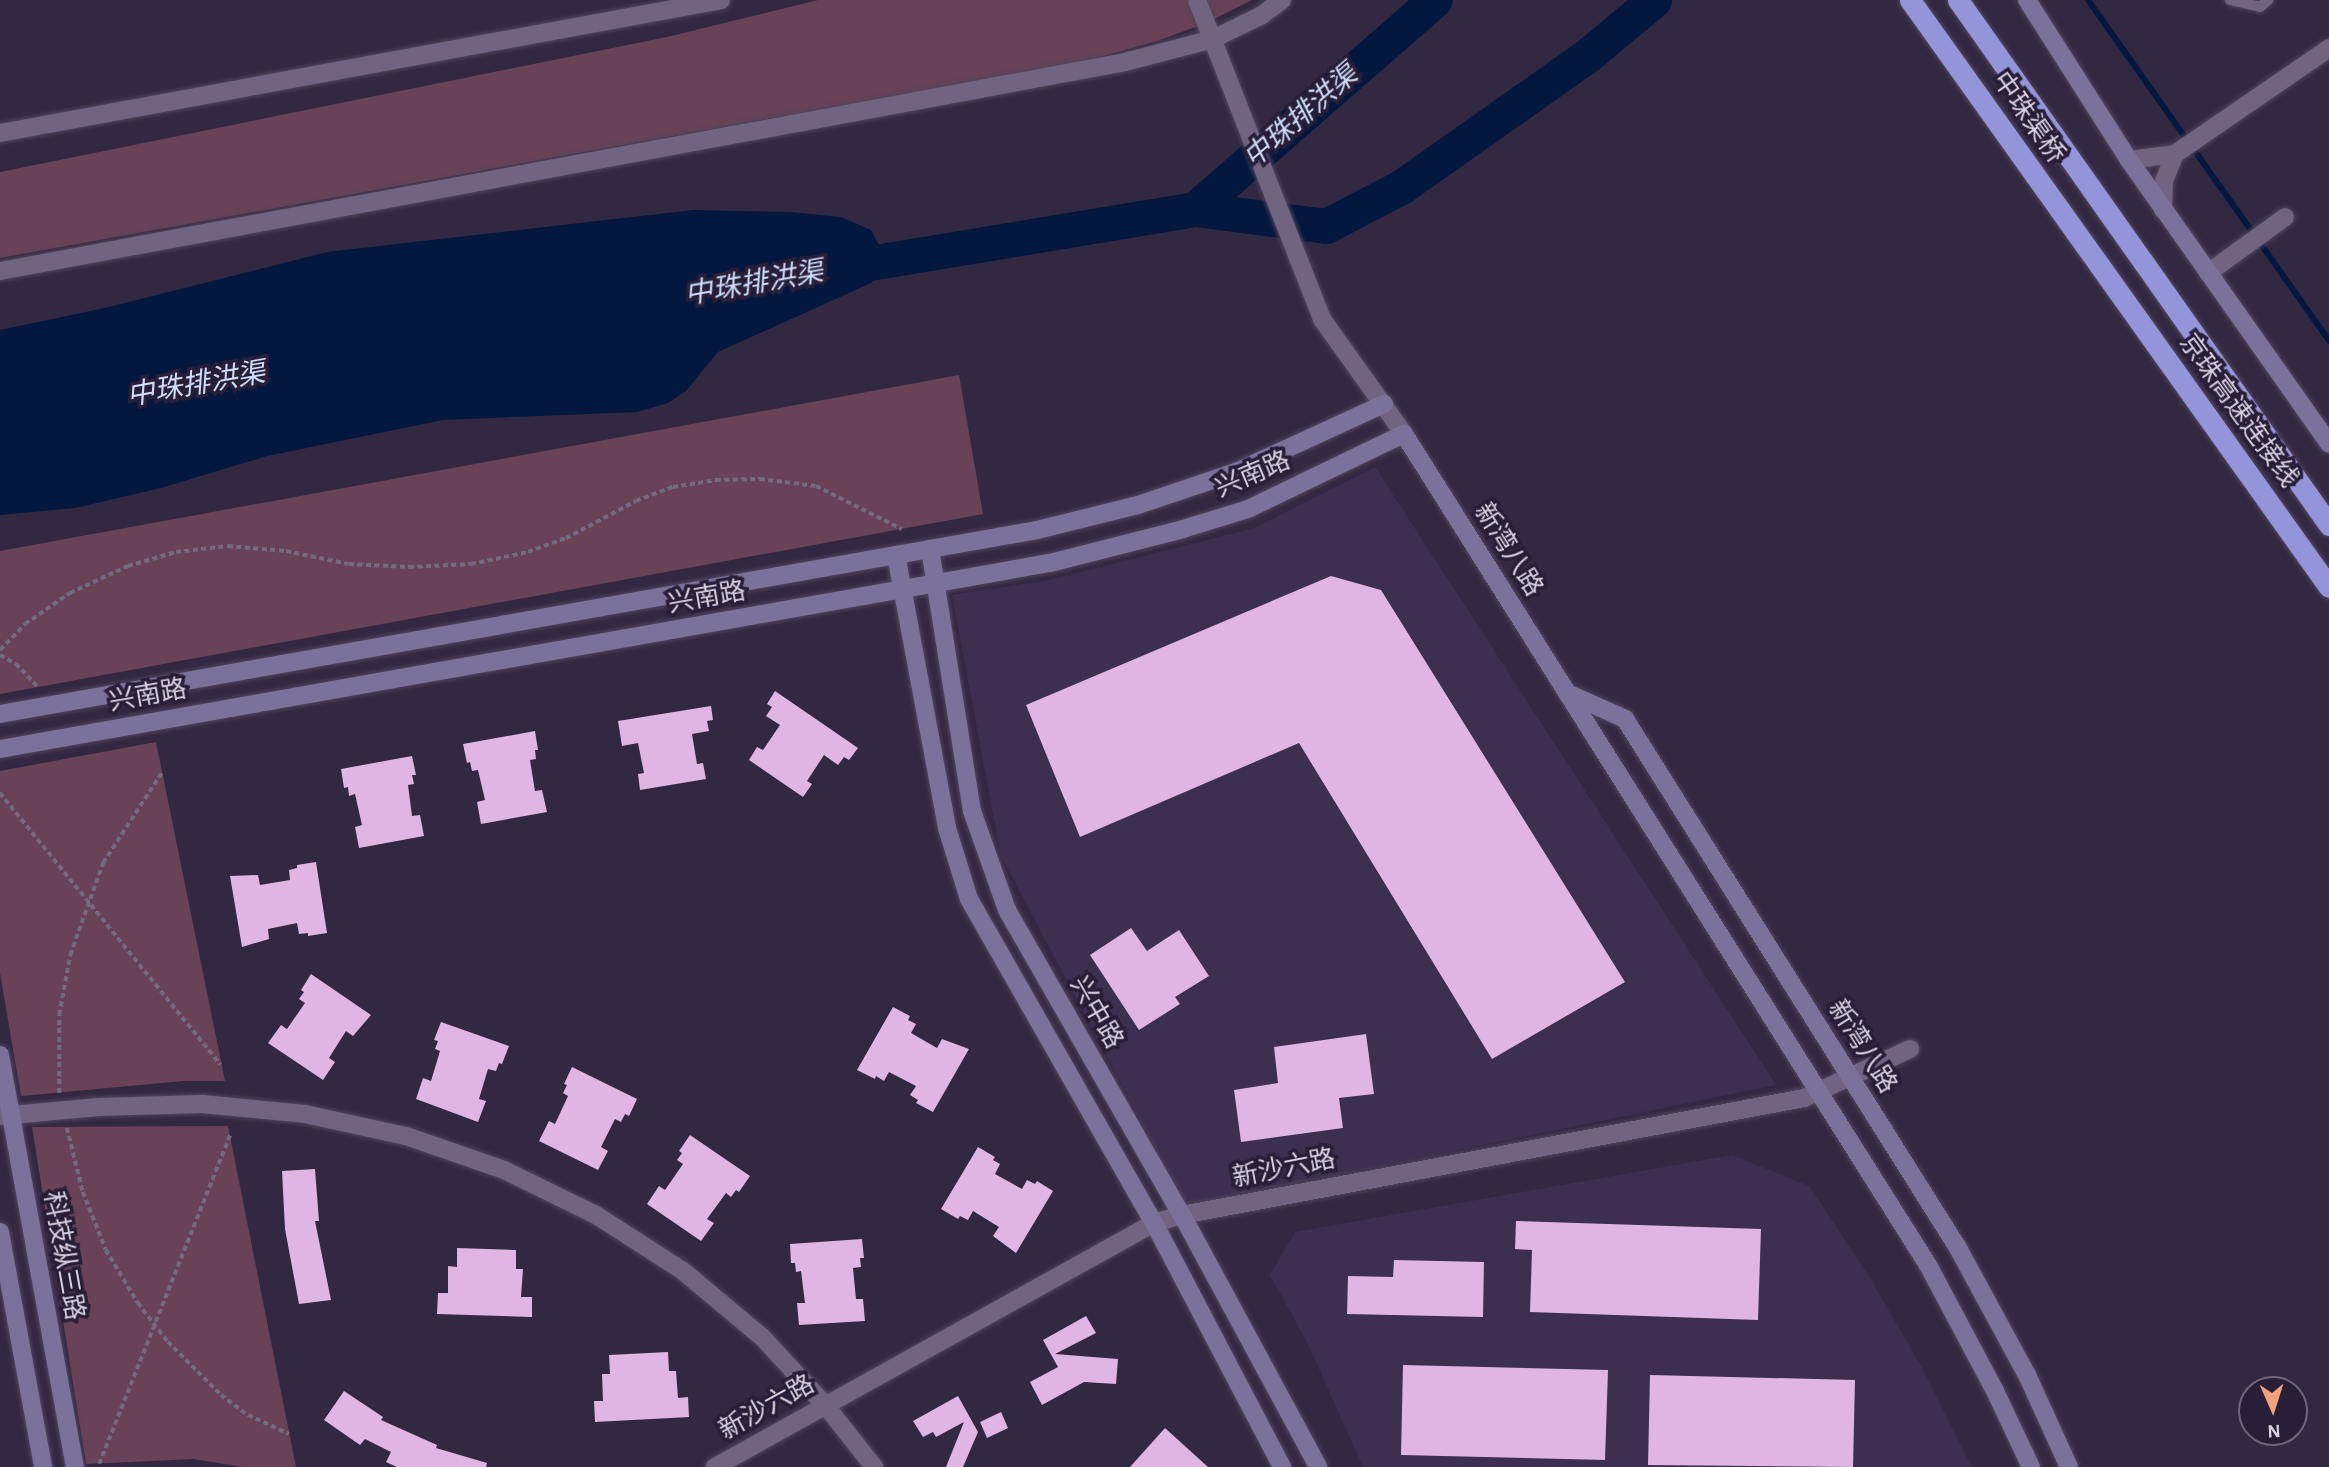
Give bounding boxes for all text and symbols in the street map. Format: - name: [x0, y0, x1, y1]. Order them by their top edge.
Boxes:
- water label: 中珠排洪渠: [1237, 58, 1365, 176]
- street label: 中珠渠桥: [1985, 66, 2071, 170]
- water label: 中珠排洪渠: [682, 255, 826, 313]
- street label: 京珠高速连接线: [2172, 328, 2304, 494]
- water label: 中珠排洪渠: [124, 356, 268, 414]
- street label: 兴南路: [1211, 445, 1295, 505]
- street label: 新湾八路: [1467, 498, 1549, 602]
- street label: 兴南路: [666, 576, 748, 620]
- street label: 兴南路: [107, 674, 189, 718]
- street label: 兴中路: [1063, 971, 1129, 1055]
- street label: 新湾八路: [1821, 995, 1903, 1099]
- street label: 新沙六路: [1230, 1144, 1338, 1194]
- street label: 科技纵三路: [36, 1189, 90, 1323]
- street label: 新沙六路: [714, 1369, 820, 1447]
- north arrow: [2238, 1376, 2308, 1446]
- text: N: [2267, 1421, 2281, 1440]

